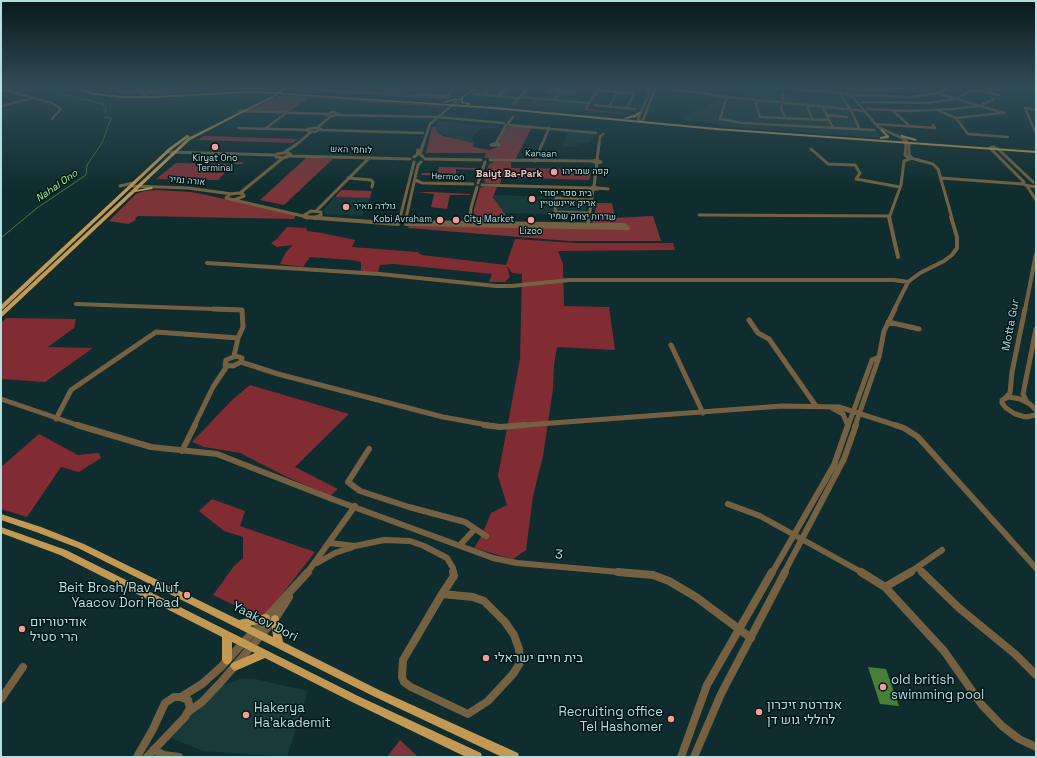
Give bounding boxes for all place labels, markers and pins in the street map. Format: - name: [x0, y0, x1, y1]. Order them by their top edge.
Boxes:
- marker: Kiryat Ono Terminal: [210, 142, 220, 152]
- place label: Kiryat Ono Terminal: [192, 154, 238, 175]
- marker: קפה שמריהו: [549, 167, 559, 177]
- place label: קפה שמריהו: [562, 167, 609, 177]
- place label: בית ספר יסודי אריק איינשטיין: [540, 189, 596, 210]
- marker: בית ספר יסודי אריק איינשטיין: [527, 194, 537, 204]
- marker: גולדה מאיר: [341, 202, 351, 212]
- place label: גולדה מאיר: [354, 202, 396, 212]
- place label: Kobi Avraham: [374, 215, 432, 225]
- marker: Kobi Avraham: [435, 215, 445, 225]
- marker: City Market: [451, 215, 461, 225]
- place label: City Market: [464, 215, 514, 225]
- marker: Lizoo: [526, 215, 536, 225]
- place label: Lizoo: [520, 227, 542, 237]
- place label: Beit Brosh/Rav Aluf Yaacov Dori Road: [59, 580, 179, 611]
- marker: Beit Brosh/Rav Aluf Yaacov Dori Road: [182, 590, 192, 600]
- place label: אודיטוריום הרי סטיל: [30, 614, 87, 645]
- marker: אודיטוריום הרי סטיל: [17, 624, 27, 634]
- place label: בית חיים ישראלי: [494, 650, 583, 666]
- marker: בית חיים ישראלי: [481, 653, 491, 663]
- place label: old british swimming pool: [891, 672, 984, 703]
- marker: old british swimming pool: [878, 682, 888, 692]
- place label: אנדרטת זיכרון לחללי גוש דן: [767, 697, 842, 728]
- place label: Hakerya Ha'akademit: [254, 700, 331, 731]
- place label: Recruiting office Tel Hashomer: [558, 704, 663, 735]
- marker: אנדרטת זיכרון לחללי גוש דן: [754, 707, 764, 717]
- marker: Hakerya Ha'akademit: [241, 710, 251, 720]
- marker: Recruiting office Tel Hashomer: [666, 714, 676, 724]

